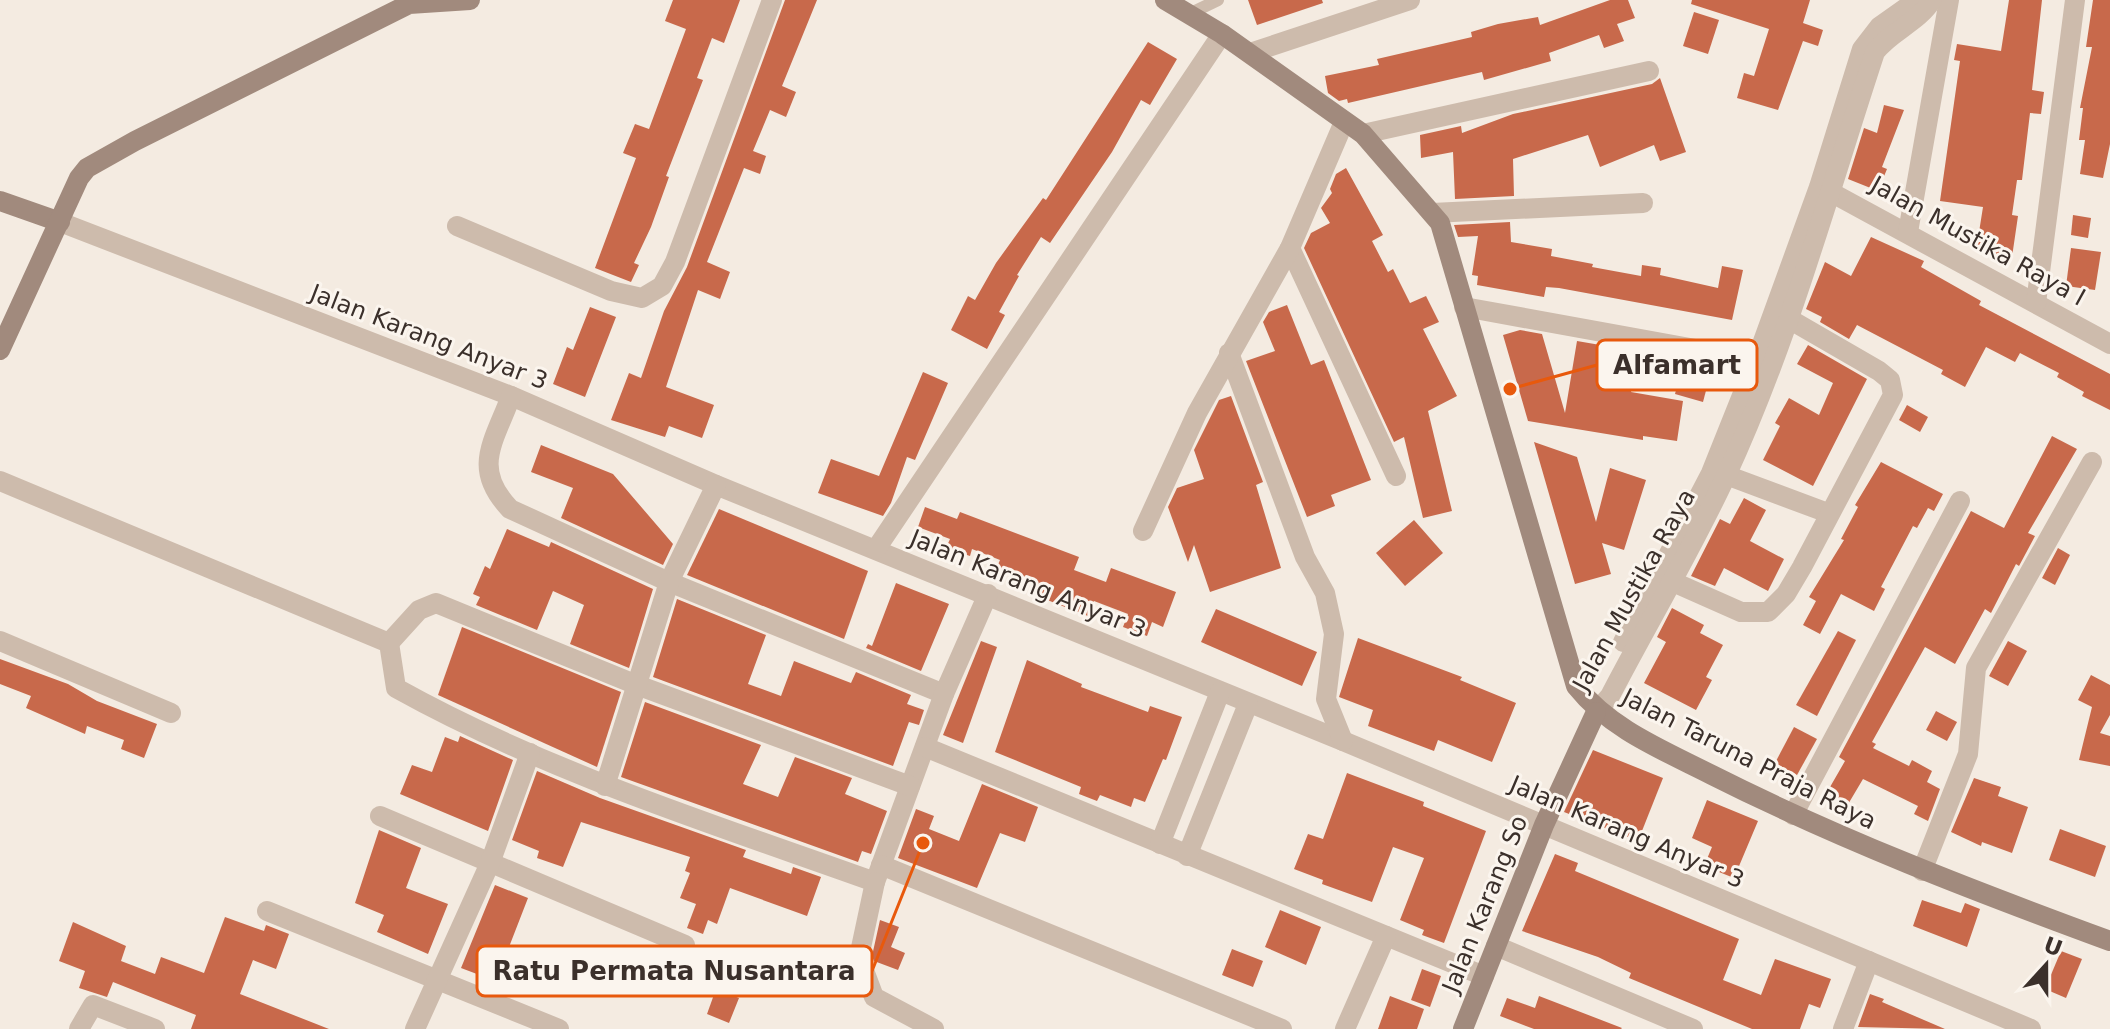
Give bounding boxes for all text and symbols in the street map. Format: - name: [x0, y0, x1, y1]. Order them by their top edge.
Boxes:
- street label: Jalan Mustika Raya I: [1864, 169, 2090, 312]
- street label: Jalan Karang Anyar 3: [304, 278, 552, 395]
- callout: Alfamart: [1597, 340, 1757, 390]
- text: Alfamart: [1613, 350, 1741, 380]
- street label: Jalan Mustika Raya: [1566, 484, 1701, 697]
- street label: Jalan Karang Anyar 3: [904, 523, 1150, 644]
- street label: Jalan Taruna Praja Raya: [1615, 682, 1881, 835]
- street label: Jalan Karang Anyar 3: [1504, 769, 1748, 894]
- street label: Jalan Karang So: [1436, 811, 1533, 999]
- north arrow: [2006, 925, 2086, 1005]
- text: U: [2040, 932, 2066, 962]
- callout: Ratu Permata Nusantara: [477, 946, 872, 996]
- text: Ratu Permata Nusantara: [493, 956, 855, 986]

